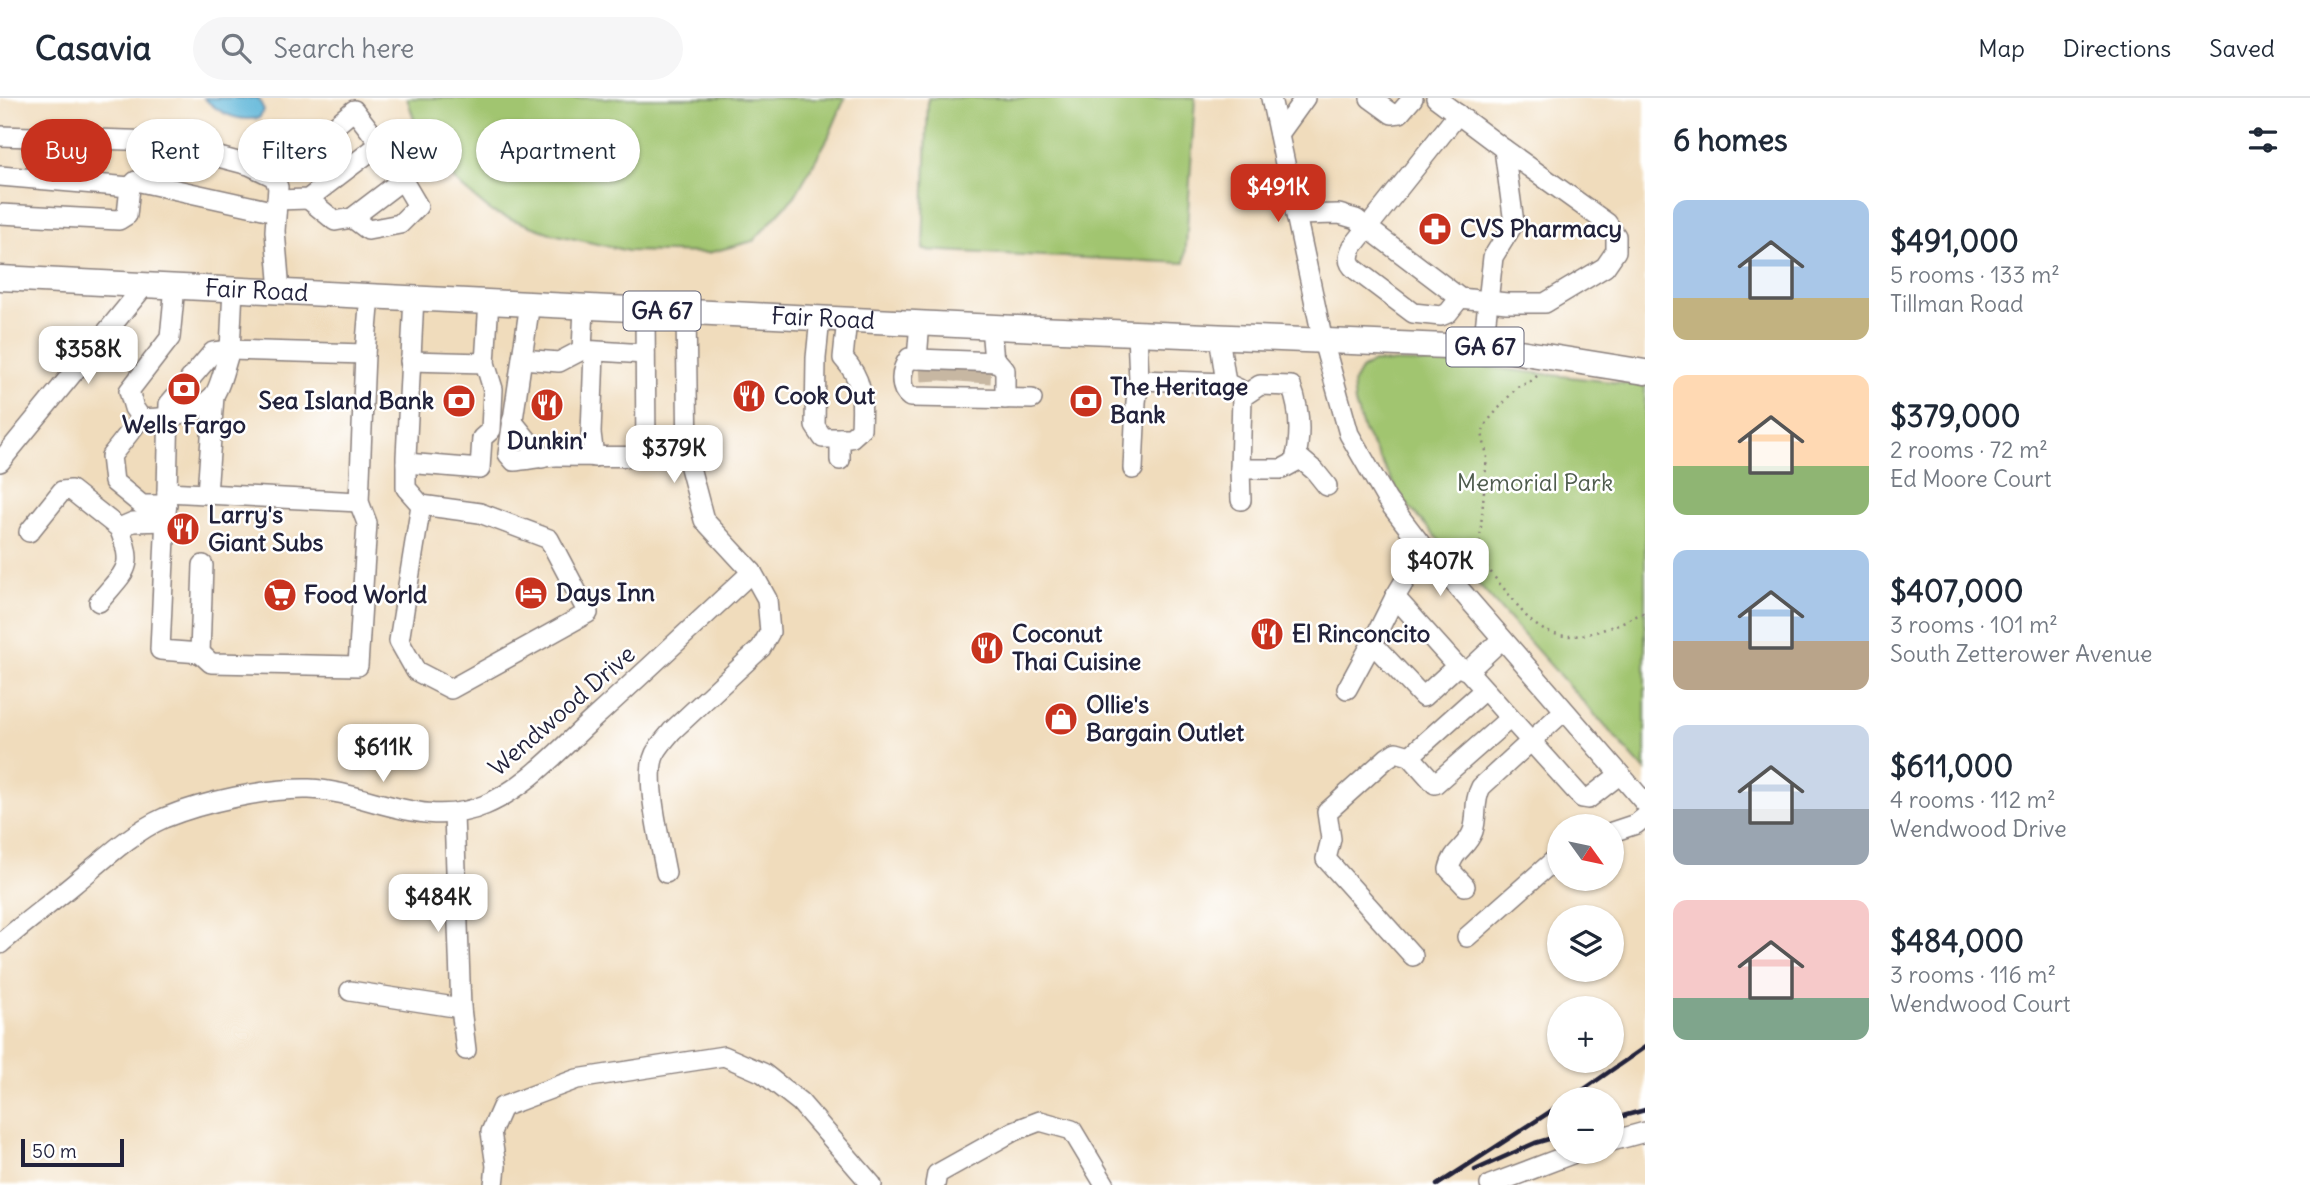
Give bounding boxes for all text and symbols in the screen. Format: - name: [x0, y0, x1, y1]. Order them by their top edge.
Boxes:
- search box: [193, 17, 683, 80]
- text: Casavia: [35, 27, 151, 69]
- icon: search: [217, 29, 255, 67]
- text: Search here: [273, 32, 414, 65]
- text: Map: [1978, 33, 2025, 63]
- text: Directions: [2063, 33, 2171, 63]
- text: Saved: [2209, 33, 2275, 63]
- chip: Buy: [21, 119, 112, 182]
- chip: Rent: [126, 119, 224, 182]
- chip: Filters: [238, 119, 352, 182]
- chip: New: [366, 119, 462, 182]
- chip: Apartment: [476, 119, 640, 182]
- text: 6 homes: [1673, 121, 1788, 159]
- icon: filters: [2244, 121, 2282, 159]
- pin: $491K: [1229, 164, 1327, 224]
- text: $491K: [1247, 172, 1309, 201]
- pharmacy icon: CVS Pharmacy: [1416, 210, 1454, 248]
- place label: CVS Pharmacy: [1460, 213, 1622, 243]
- text: $491,000: [1890, 222, 2019, 260]
- icon: home: [1729, 228, 1813, 312]
- text: 5 rooms · 133 m²: [1890, 260, 2060, 289]
- street label: Fair Road: [204, 272, 309, 307]
- text: Tillman Road: [1890, 289, 2024, 318]
- road number: GA 67: [624, 292, 700, 330]
- street label: Fair Road: [771, 300, 875, 335]
- pin: $358K: [39, 327, 137, 386]
- road number: GA 67: [1446, 328, 1524, 366]
- text: $358K: [55, 334, 121, 363]
- bank icon: Wells Fargo: [165, 370, 203, 408]
- place label: The Heritage Bank: [1110, 371, 1248, 429]
- restaurant icon: Cook Out: [730, 377, 768, 415]
- place label: Cook Out: [774, 380, 876, 410]
- bank icon: Sea Island Bank: [440, 382, 478, 420]
- bank icon: The Heritage Bank: [1067, 382, 1105, 420]
- place label: Sea Island Bank: [259, 385, 434, 415]
- restaurant icon: Dunkin': [528, 386, 566, 424]
- text: $379,000: [1890, 397, 2021, 435]
- icon: home: [1729, 403, 1813, 487]
- place label: Wells Fargo: [122, 409, 246, 439]
- place label: Dunkin': [507, 425, 587, 455]
- pin: $379K: [625, 426, 723, 485]
- text: $379K: [642, 433, 706, 462]
- text: 2 rooms · 72 m²: [1890, 435, 2048, 464]
- text: Ed Moore Court: [1890, 464, 2051, 493]
- park label: Memorial Park: [1457, 467, 1613, 497]
- place label: Larry's Giant Subs: [208, 499, 323, 557]
- restaurant icon: Larry's Giant Subs: [164, 510, 202, 548]
- pin: $407K: [1391, 538, 1489, 598]
- text: $407K: [1407, 546, 1473, 575]
- text: $407,000: [1890, 572, 2024, 610]
- hotel icon: Days Inn: [512, 574, 550, 612]
- supermarket icon: Food World: [261, 576, 299, 614]
- place label: Days Inn: [556, 577, 655, 607]
- icon: home: [1729, 578, 1813, 662]
- place label: Food World: [304, 579, 427, 609]
- text: 3 rooms · 101 m²: [1890, 610, 2058, 639]
- restaurant icon: El Rinconcito: [1248, 615, 1286, 653]
- place label: Coconut Thai Cuisine: [1012, 618, 1141, 676]
- place label: El Rinconcito: [1292, 618, 1430, 648]
- restaurant icon: Coconut Thai Cuisine: [968, 629, 1006, 667]
- street label: Wendwood Drive: [482, 638, 641, 782]
- text: South Zetterower Avenue: [1890, 639, 2152, 668]
- place label: Ollie's Bargain Outlet: [1086, 689, 1245, 747]
- shop icon: Ollie's Bargain Outlet: [1042, 700, 1080, 738]
- pin: $611K: [334, 724, 432, 784]
- text: $611K: [354, 732, 412, 761]
- text: $611,000: [1890, 747, 2013, 785]
- icon: home: [1729, 753, 1813, 837]
- text: 4 rooms · 112 m²: [1890, 785, 2056, 814]
- north arrow: [1547, 814, 1624, 891]
- map controls: [1547, 814, 1624, 1164]
- text: Wendwood Drive: [1890, 814, 2067, 843]
- pin: $484K: [389, 874, 487, 934]
- text: $484K: [405, 882, 471, 911]
- button: layers: [1547, 905, 1624, 982]
- text: $484,000: [1890, 922, 2024, 960]
- icon: home: [1729, 928, 1813, 1012]
- text: 3 rooms · 116 m²: [1890, 960, 2056, 989]
- text: Wendwood Court: [1890, 989, 2071, 1018]
- button: +: [1547, 996, 1624, 1073]
- button: −: [1547, 1087, 1624, 1164]
- scale bar: [21, 1136, 124, 1168]
- text: 50 m: [32, 1139, 77, 1163]

